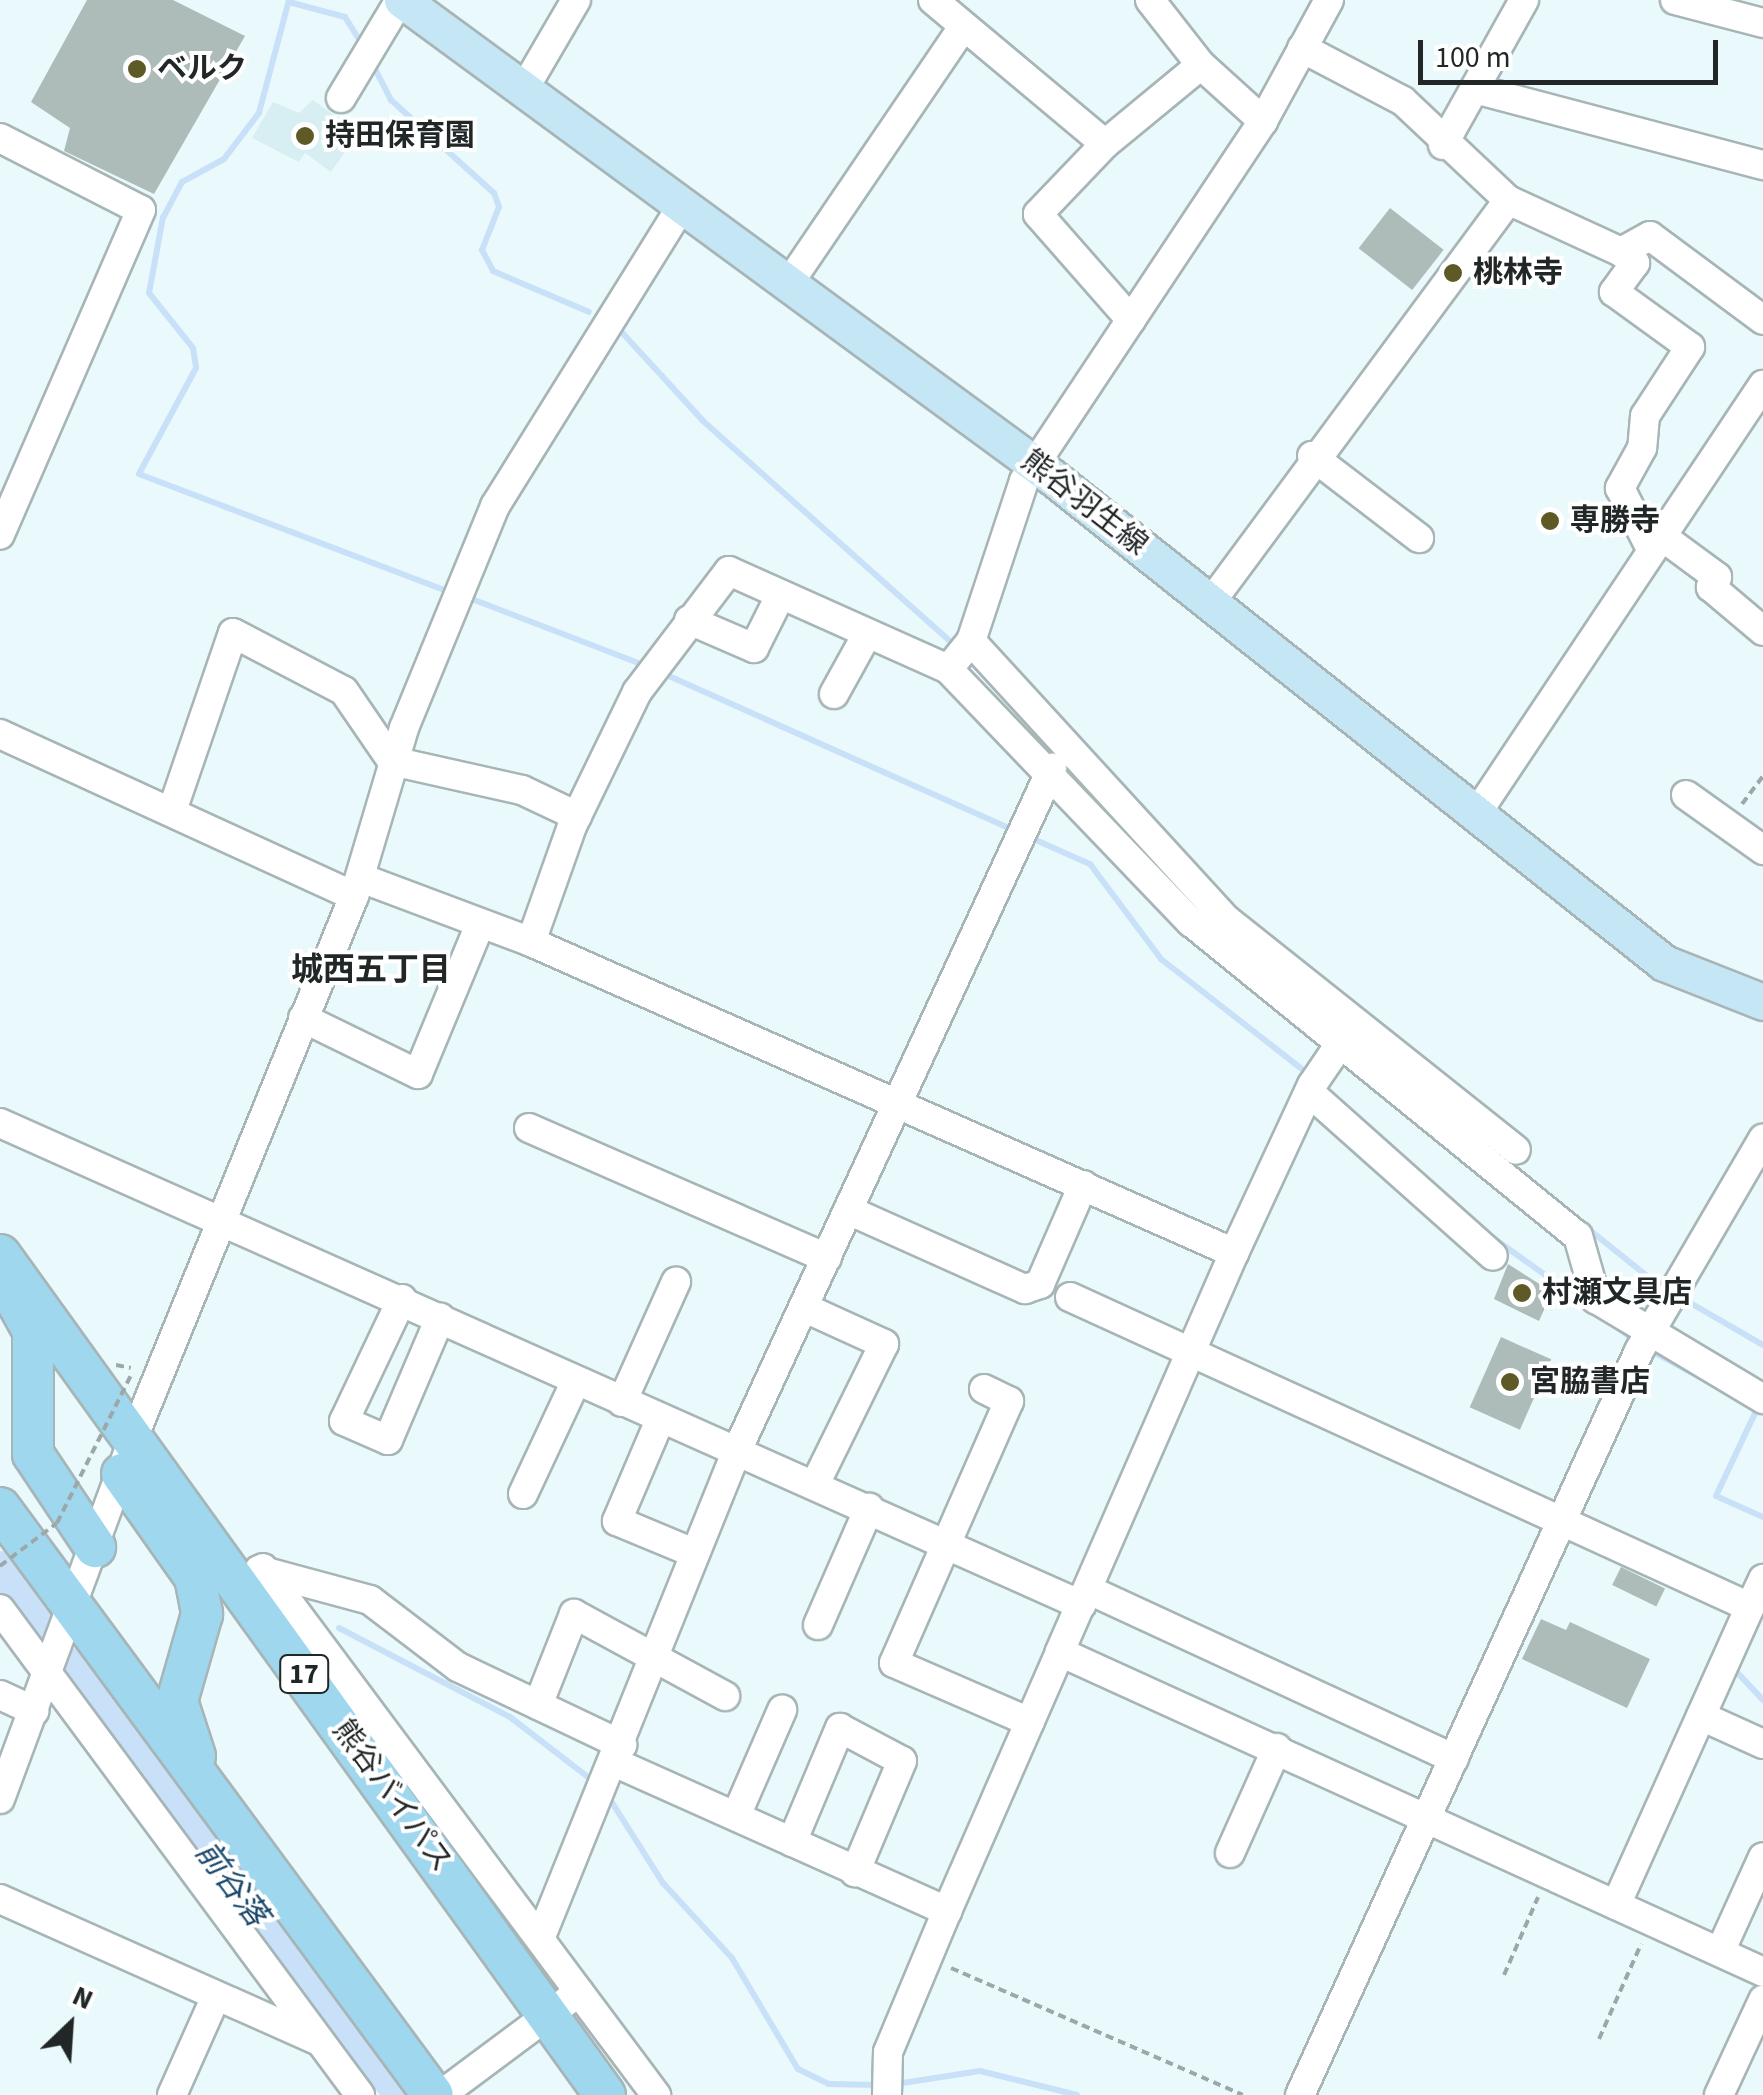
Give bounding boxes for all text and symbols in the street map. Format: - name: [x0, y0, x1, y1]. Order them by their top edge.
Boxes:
- scale bar: [1423, 20, 1723, 82]
- text: 100 m: [1435, 36, 1511, 79]
- place label: ベルク: [157, 51, 247, 87]
- marker: ベルク: [126, 58, 148, 80]
- place label: 持田保育園: [325, 118, 475, 154]
- marker: 持田保育園: [294, 125, 316, 147]
- place label: 桃林寺: [1473, 255, 1563, 291]
- marker: 桃林寺: [1442, 262, 1464, 284]
- street label: 熊谷羽生線: [1014, 443, 1154, 563]
- place label: 専勝寺: [1570, 503, 1660, 539]
- marker: 専勝寺: [1539, 510, 1561, 532]
- district label: 城西五丁目: [291, 951, 451, 989]
- place label: 村瀬文具店: [1542, 1275, 1692, 1311]
- marker: 村瀬文具店: [1511, 1282, 1533, 1304]
- place label: 宮脇書店: [1530, 1364, 1650, 1400]
- marker: 宮脇書店: [1499, 1371, 1521, 1393]
- road number: 17: [279, 1651, 329, 1697]
- street label: 熊谷バイパス: [325, 1713, 459, 1879]
- water label: 前谷落: [187, 1834, 275, 1934]
- north arrow: [20, 1975, 120, 2075]
- text: N: [66, 1976, 100, 2020]

